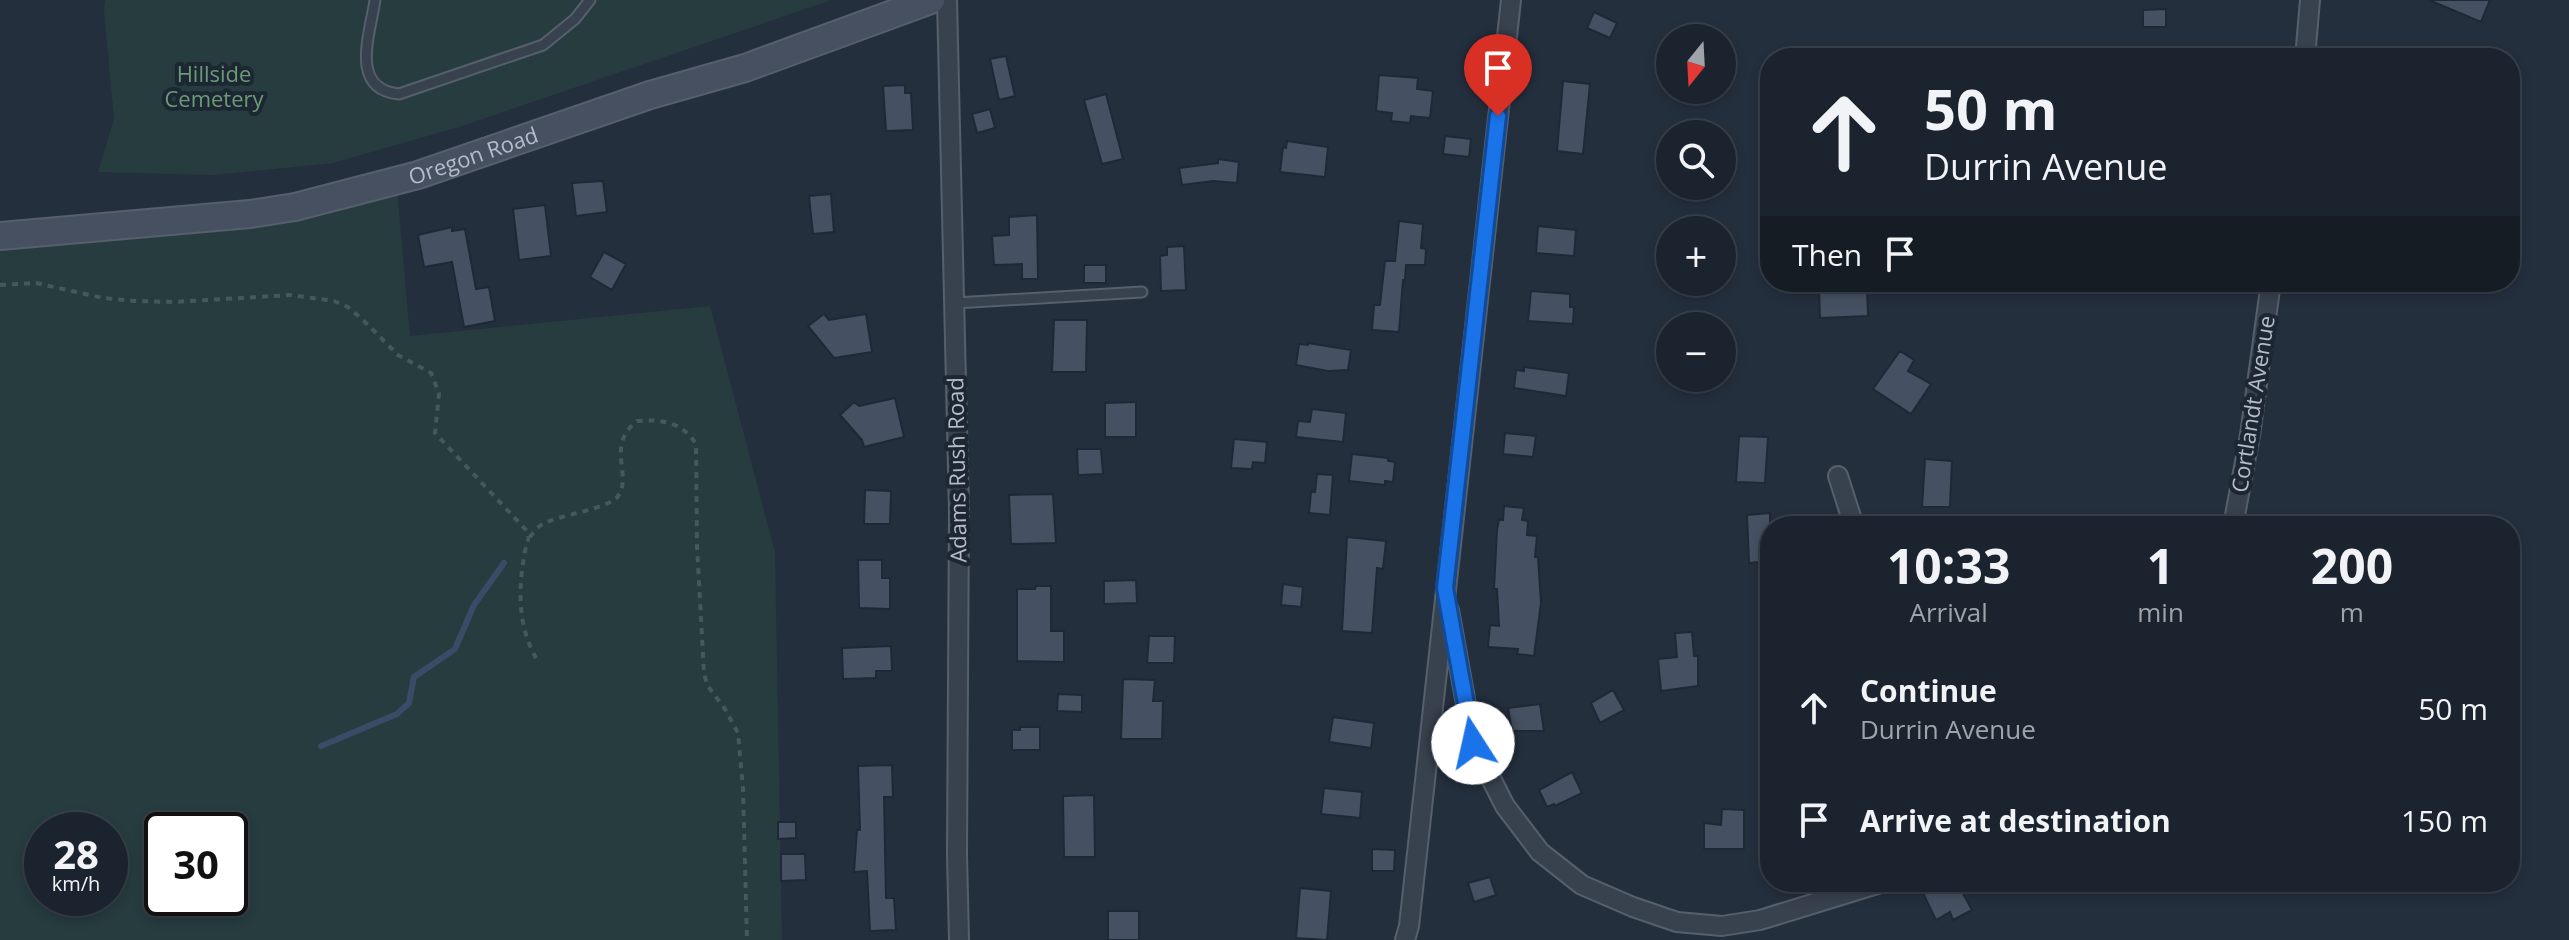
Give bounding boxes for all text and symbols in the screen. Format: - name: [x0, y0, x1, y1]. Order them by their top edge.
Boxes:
- north arrow: [1656, 24, 1736, 104]
- map controls: [1656, 24, 1736, 392]
- pin: [1464, 34, 1532, 116]
- icon: arrive: [1476, 46, 1520, 90]
- park label: Hillside Cemetery: [164, 58, 265, 113]
- text: 50 m: [1924, 70, 2058, 146]
- icon: ahead: [1792, 80, 1896, 184]
- street label: Oregon Road: [405, 119, 542, 191]
- button: search: [1656, 120, 1736, 200]
- text: Durrin Avenue: [1924, 142, 2167, 191]
- button: +: [1656, 216, 1736, 296]
- icon: arrive: [1878, 232, 1922, 276]
- text: Then: [1792, 234, 1862, 275]
- button: −: [1656, 312, 1736, 392]
- street label: Cortlandt Avenue: [2223, 313, 2281, 494]
- street label: Adams Rush Road: [939, 377, 973, 563]
- text: 10:33: [1887, 533, 2010, 598]
- text: 1: [2147, 533, 2174, 598]
- text: 200: [2311, 533, 2393, 598]
- text: Arrival: [1909, 594, 1988, 630]
- text: min: [2137, 594, 2184, 630]
- text: m: [2340, 594, 2364, 630]
- text: Continue: [1860, 670, 1997, 711]
- icon: ahead: [1792, 686, 1836, 730]
- text: 50 m: [2418, 688, 2488, 729]
- position arrow: [1431, 701, 1515, 785]
- text: Durrin Avenue: [1860, 711, 2036, 747]
- icon: arrive: [1792, 798, 1836, 842]
- text: Arrive at destination: [1860, 800, 2171, 841]
- text: 150 m: [2401, 800, 2488, 841]
- speed limit sign: 30: [144, 812, 248, 916]
- text: 28: [53, 826, 99, 881]
- text: km/h: [52, 870, 100, 897]

